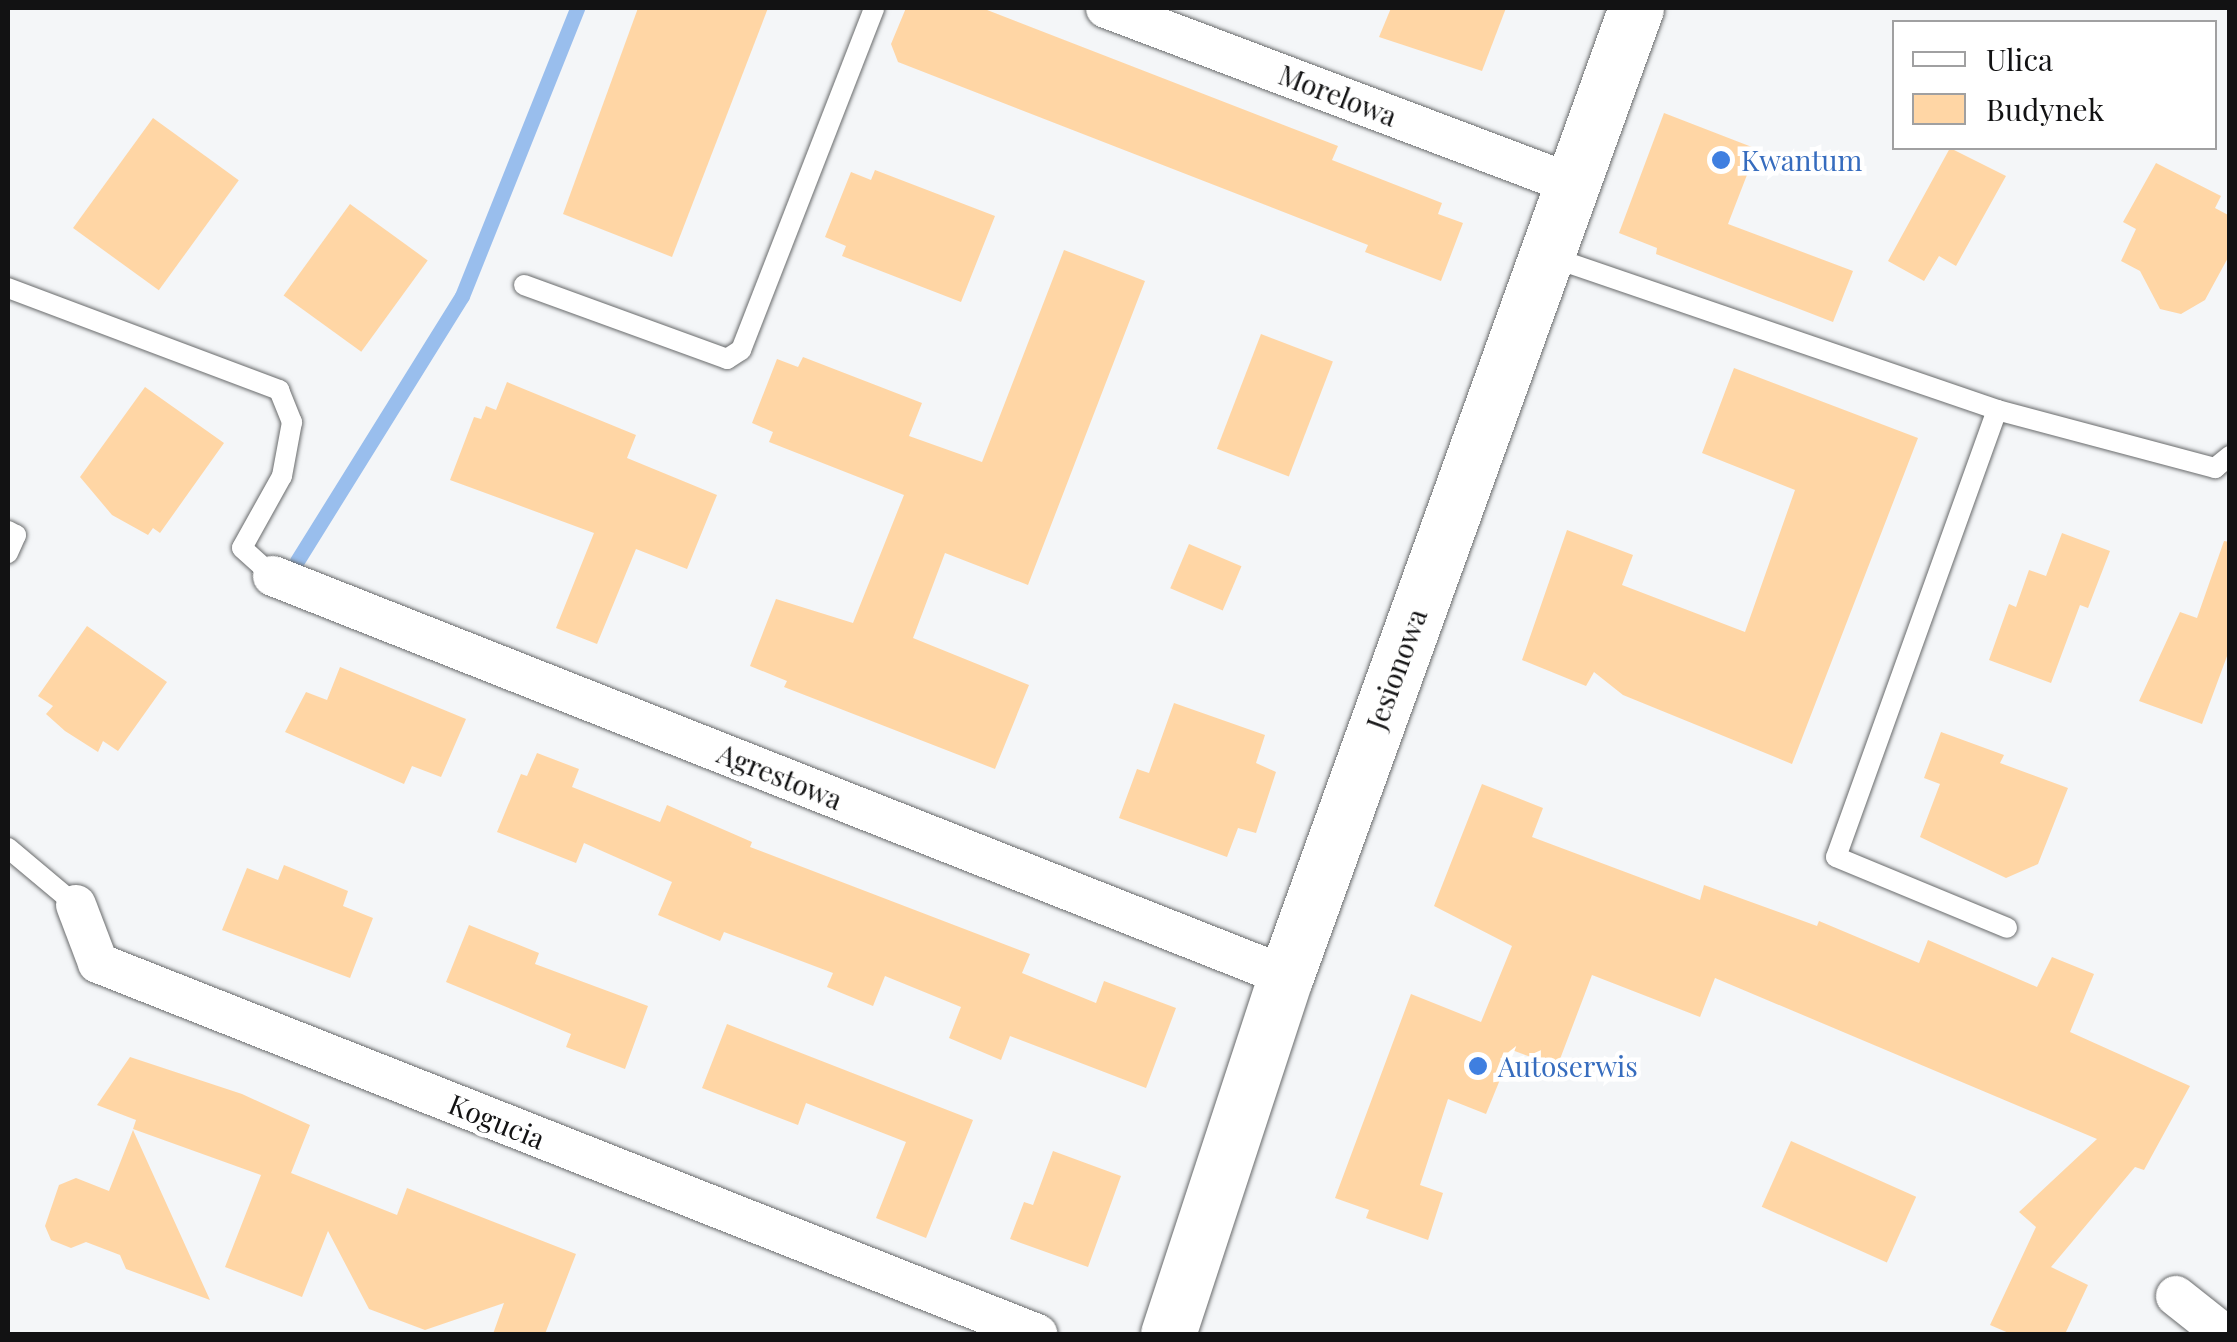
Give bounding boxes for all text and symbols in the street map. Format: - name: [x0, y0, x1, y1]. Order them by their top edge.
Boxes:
- legend: [1892, 20, 2217, 150]
- text: Ulica: [1986, 39, 2053, 79]
- street label: Morelowa: [1274, 57, 1402, 133]
- text: Budynek: [1986, 89, 2104, 129]
- place label: Kwantum: [1741, 143, 1862, 177]
- marker: Kwantum: [1710, 149, 1732, 171]
- street label: Jesionowa: [1359, 604, 1433, 734]
- street label: Agrestowa: [713, 736, 847, 816]
- place label: Autoserwis: [1498, 1049, 1638, 1083]
- marker: Autoserwis: [1467, 1055, 1489, 1077]
- street label: Kogucia: [444, 1087, 550, 1155]

